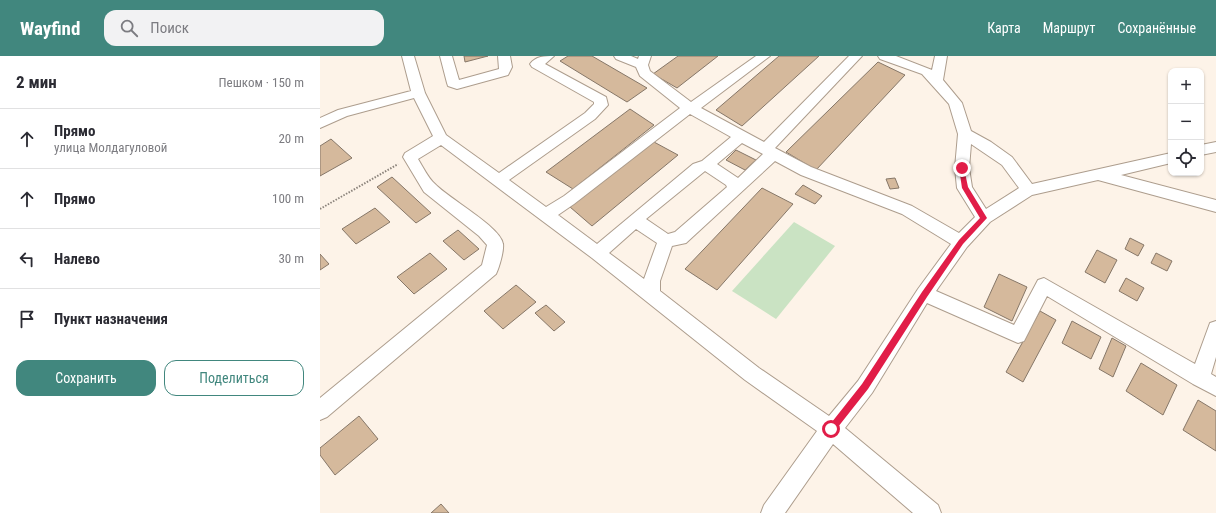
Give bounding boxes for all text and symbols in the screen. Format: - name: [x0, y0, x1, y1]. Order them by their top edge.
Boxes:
- search box: [104, 10, 384, 46]
- text: Wayfind: [20, 17, 80, 40]
- icon: search: [118, 17, 140, 39]
- text: Поиск: [150, 19, 189, 37]
- text: Карта: [987, 20, 1021, 36]
- text: Маршрут: [1043, 20, 1095, 36]
- text: Сохранённые: [1117, 20, 1196, 36]
- map controls: [1168, 68, 1204, 176]
- button: +: [1168, 68, 1204, 104]
- text: 2 мин: [16, 72, 57, 92]
- text: Пешком · 150 m: [218, 75, 304, 90]
- button: −: [1168, 104, 1204, 140]
- text: Прямо: [54, 122, 95, 140]
- icon: ahead: [16, 128, 38, 150]
- text: 20 m: [278, 131, 304, 146]
- text: улица Молдагуловой: [54, 140, 167, 155]
- button: locate: [1168, 140, 1204, 176]
- route end: [953, 159, 971, 177]
- icon: ahead: [16, 188, 38, 210]
- text: Прямо: [54, 190, 95, 208]
- text: 100 m: [272, 191, 304, 206]
- icon: left: [16, 248, 38, 270]
- text: Налево: [54, 250, 100, 268]
- text: 30 m: [278, 251, 304, 266]
- icon: arrive: [16, 308, 38, 330]
- text: Пункт назначения: [54, 310, 168, 328]
- button: Сохранить: [16, 360, 156, 396]
- button: Поделиться: [164, 360, 304, 396]
- route start: [822, 420, 840, 438]

